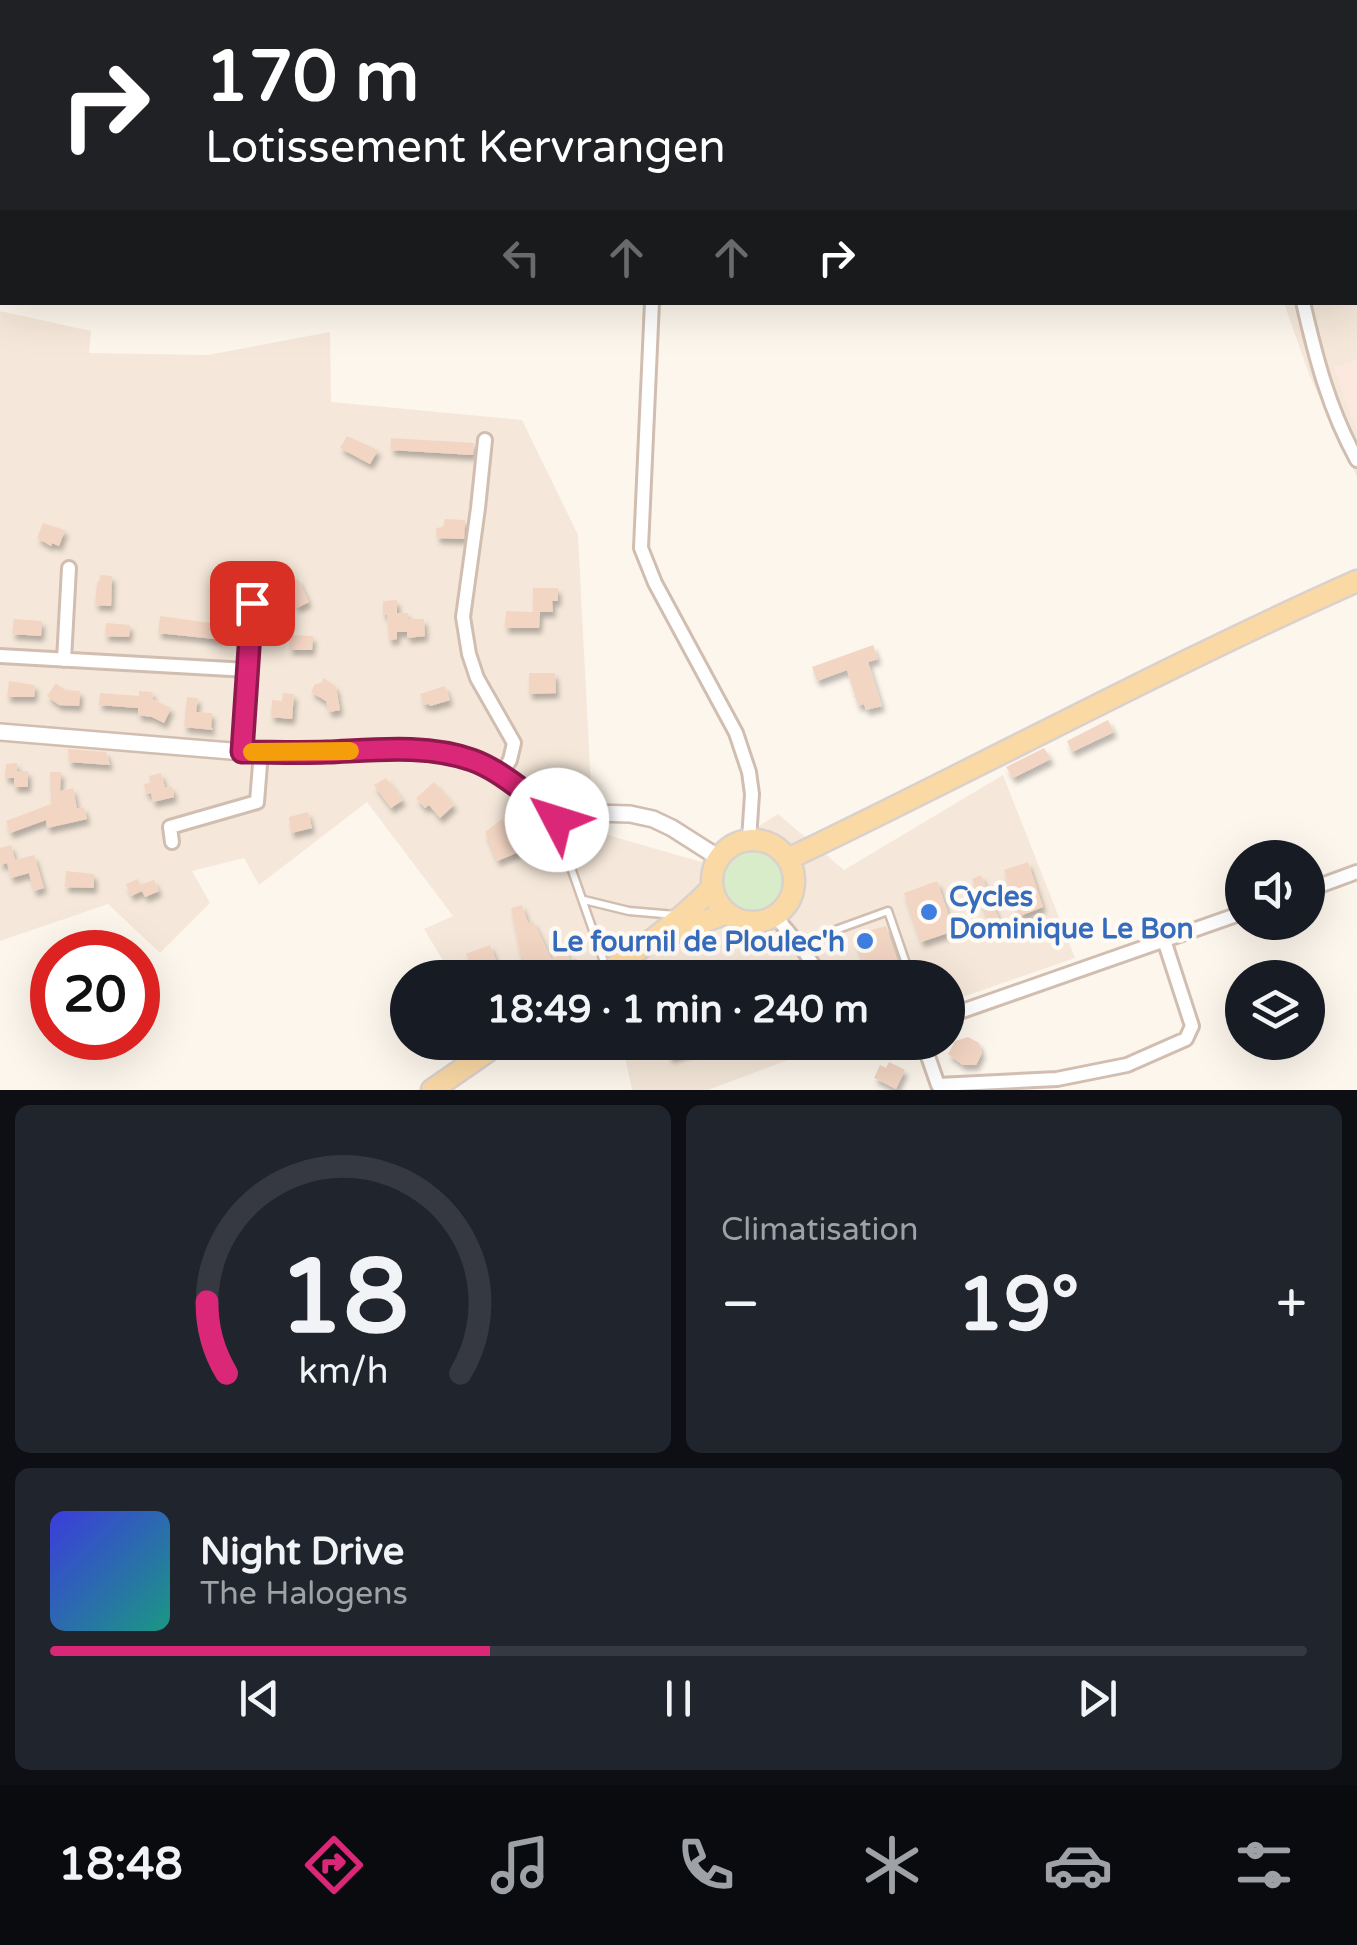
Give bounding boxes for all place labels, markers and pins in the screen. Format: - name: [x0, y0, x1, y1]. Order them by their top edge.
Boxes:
- pin: [210, 561, 295, 646]
- place label: Cycles Dominique Le Bon: [949, 880, 1194, 946]
- marker: Cycles Dominique Le Bon: [918, 901, 940, 923]
- place label: Le fournil de Ploulec'h: [551, 925, 845, 959]
- marker: Le fournil de Ploulec'h: [854, 930, 876, 952]

